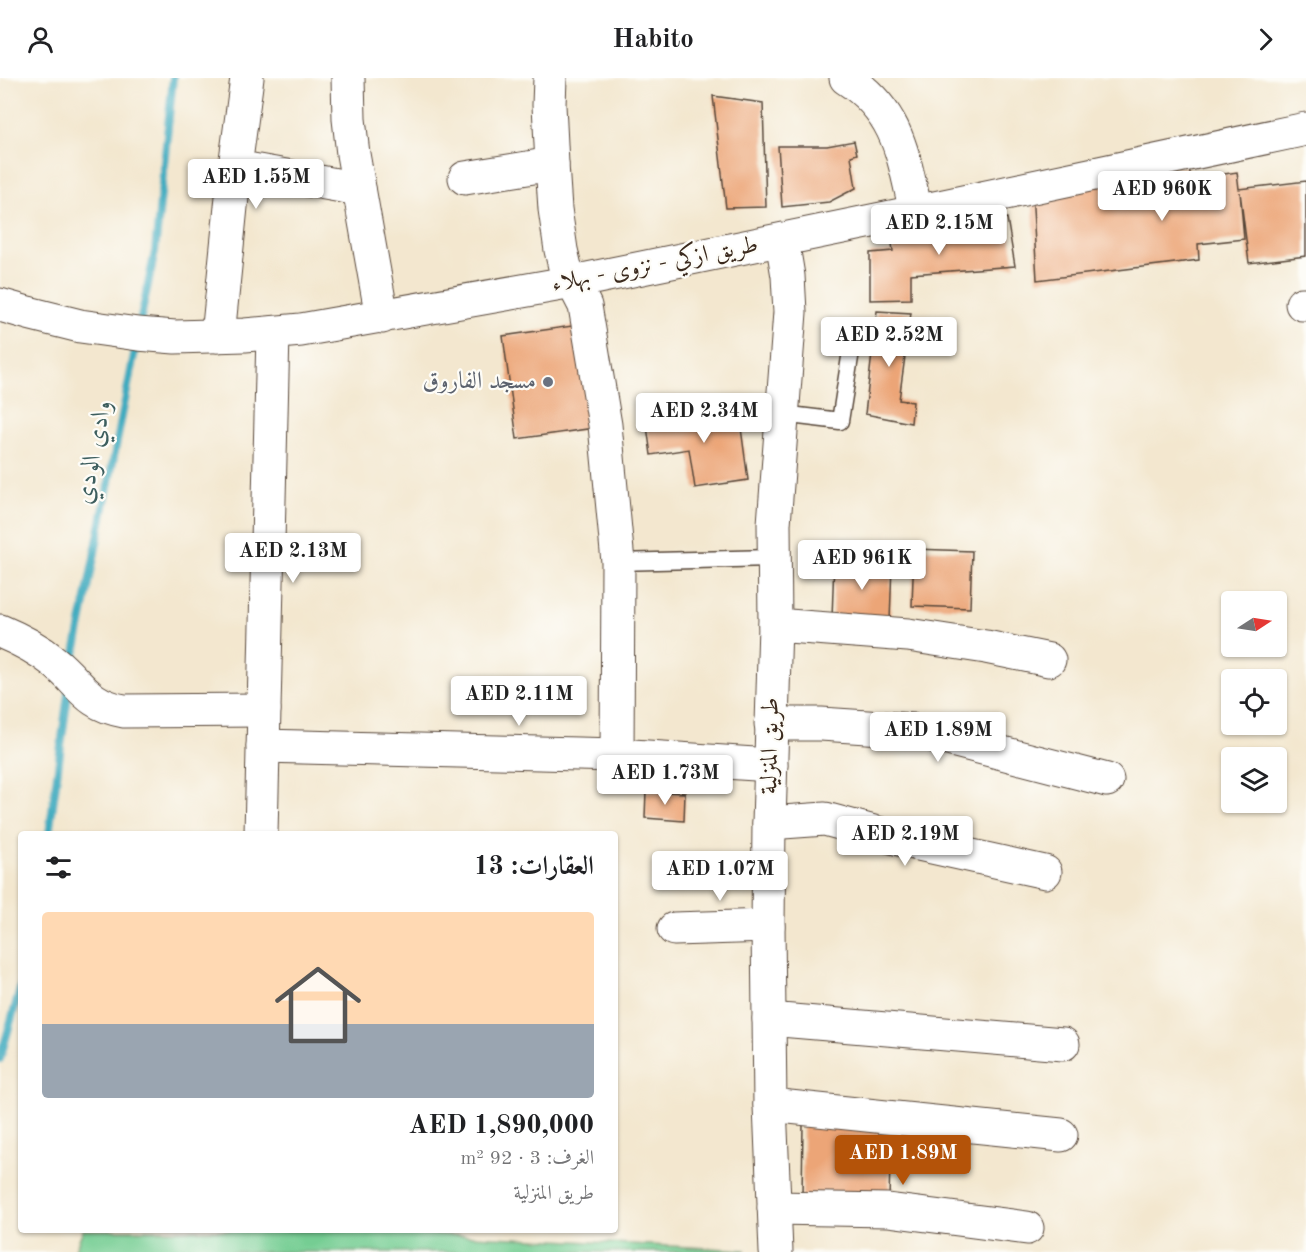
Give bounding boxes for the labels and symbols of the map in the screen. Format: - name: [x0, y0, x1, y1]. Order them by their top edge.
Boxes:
- pin: AED 1.55M: [187, 159, 325, 210]
- pin: AED 960K: [1100, 171, 1224, 222]
- pin: AED 2.15M: [870, 205, 1008, 256]
- street label: طريق ازكي - نزوى - بهلاء: [549, 228, 761, 302]
- pin: AED 2.52M: [820, 317, 958, 368]
- place label: مسجد الفاروق: [423, 370, 536, 394]
- marker: مسجد الفاروق: [541, 375, 555, 389]
- pin: AED 2.34M: [635, 393, 773, 444]
- water label: وادي الودي: [71, 398, 123, 507]
- pin: AED 2.13M: [224, 533, 362, 584]
- pin: AED 961K: [800, 540, 924, 591]
- north arrow: [1221, 591, 1287, 657]
- pin: AED 2.11M: [450, 676, 588, 727]
- street label: طريق المنزلية: [758, 697, 785, 795]
- pin: AED 1.89M: [869, 712, 1007, 763]
- pin: AED 1.73M: [596, 755, 734, 806]
- pin: AED 2.19M: [836, 816, 974, 867]
- pin: AED 1.07M: [651, 851, 789, 902]
- pin: AED 1.89M: [834, 1135, 972, 1186]

